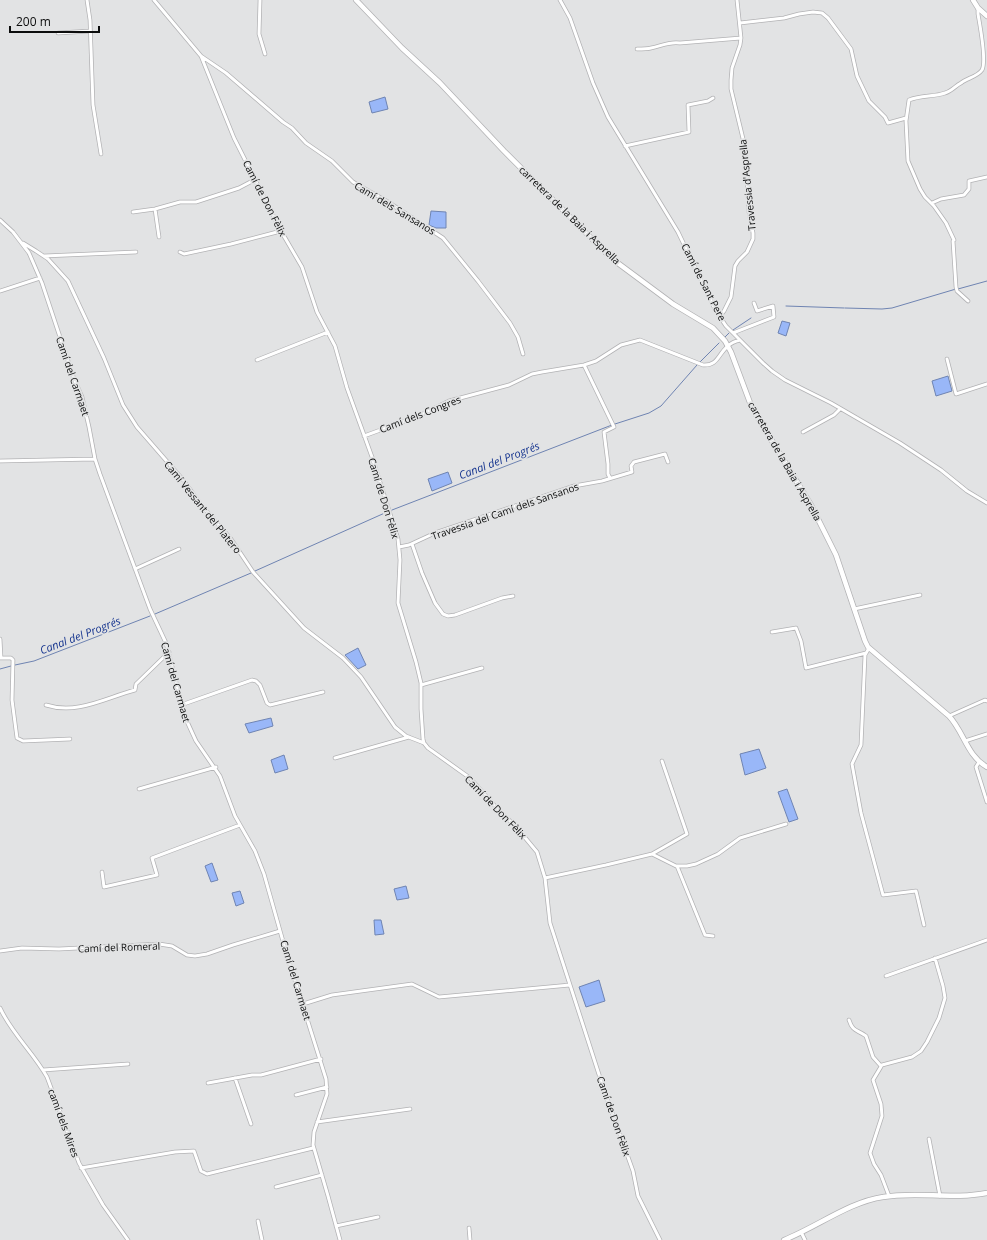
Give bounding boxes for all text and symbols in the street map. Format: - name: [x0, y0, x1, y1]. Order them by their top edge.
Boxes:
- scale bar: [10, 8, 99, 34]
- text: 200 m: [16, 13, 51, 30]
- street label: Travessia d'Asprella: [735, 139, 759, 231]
- street label: Camí de Don Fèlix: [240, 158, 291, 239]
- street label: carretera de la Baia i Asprella: [516, 163, 624, 267]
- street label: Camí dels Sansanos: [352, 178, 438, 238]
- street label: Camí de Sant Pere: [678, 241, 730, 323]
- street label: Camí del Carmaet: [53, 334, 93, 418]
- street label: Camí dels Congres: [377, 392, 463, 436]
- street label: carretera de la Baia i Asprella: [745, 399, 825, 523]
- water label: Canal del Progrés: [456, 438, 542, 482]
- street label: Camí de Don Fèlix: [365, 456, 403, 541]
- street label: Camí Vessant del Platero: [161, 458, 245, 556]
- street label: Travessia del Camí dels Sansanos: [429, 479, 581, 543]
- water label: Canal del Progrés: [37, 613, 123, 657]
- street label: Camí del Carmaet: [158, 640, 194, 724]
- street label: Camí de Don Fèlix: [462, 772, 531, 842]
- street label: Camí del Carmaet: [277, 938, 315, 1022]
- street label: Camí del Romeral: [78, 939, 160, 955]
- street label: Camí de Don Fèlix: [594, 1074, 634, 1159]
- street label: camí dels Mires: [45, 1087, 83, 1160]

